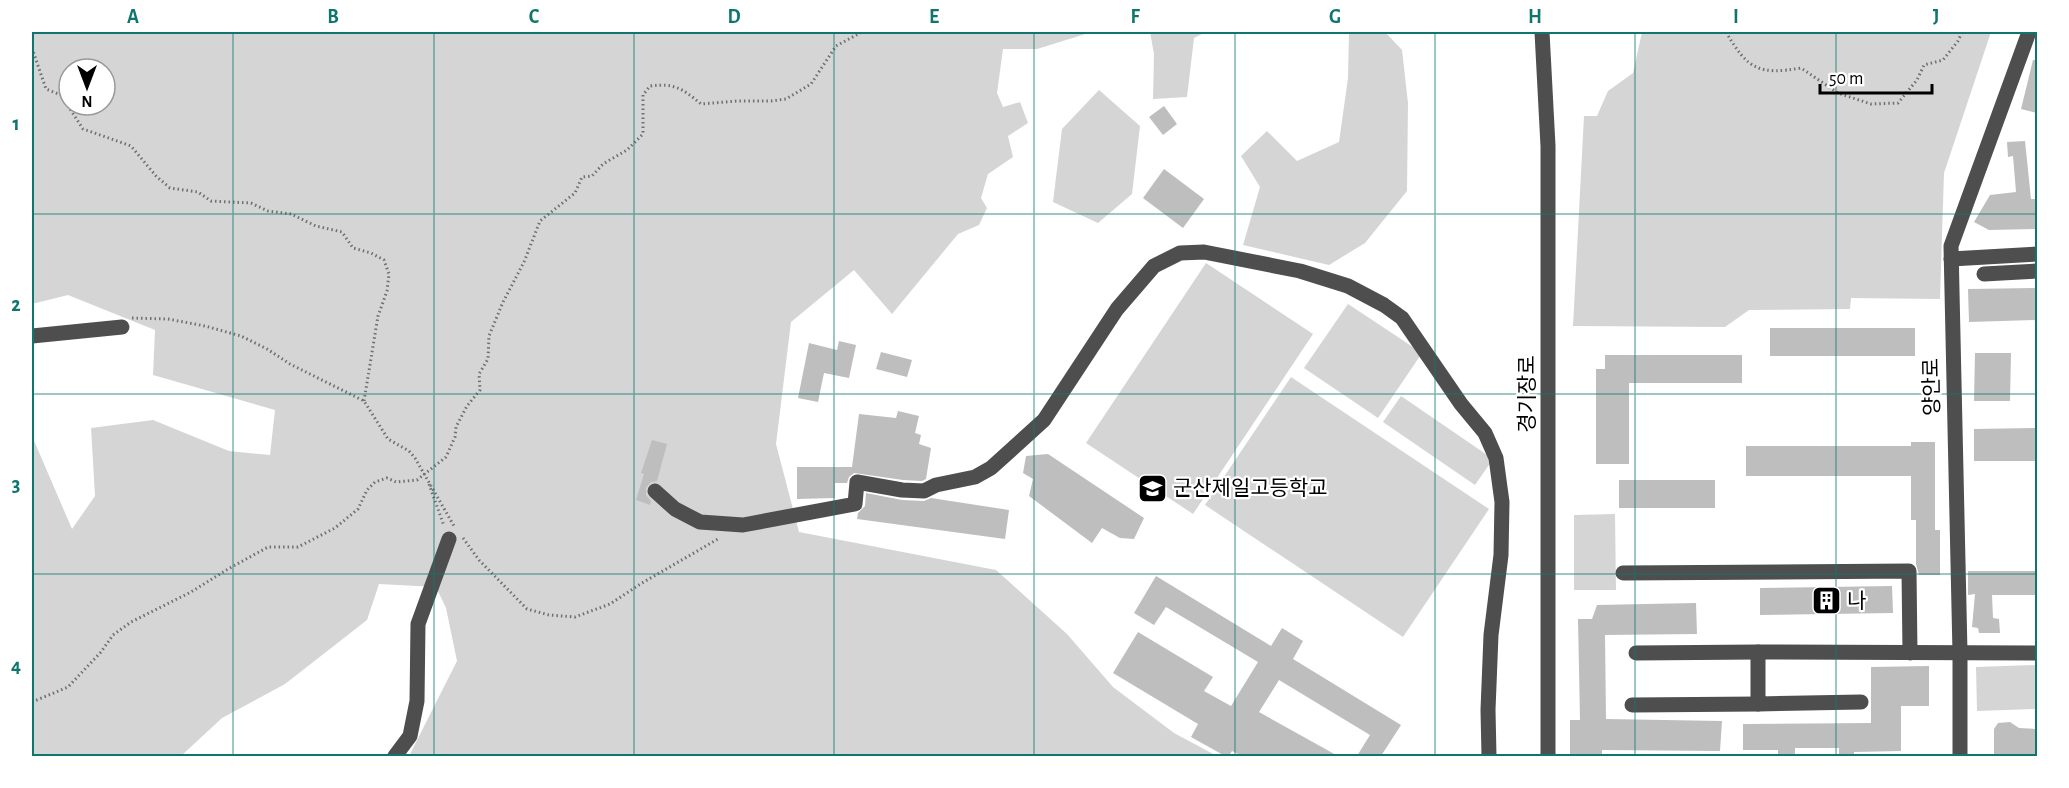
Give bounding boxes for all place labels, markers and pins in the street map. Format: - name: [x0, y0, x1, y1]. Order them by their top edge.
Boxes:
- school or university icon: 군산제일고등학교: [1136, 472, 1168, 504]
- place label: 군산제일고등학교: [1173, 477, 1328, 499]
- building icon: 나: [1810, 585, 1842, 617]
- place label: 나: [1847, 590, 1866, 612]

